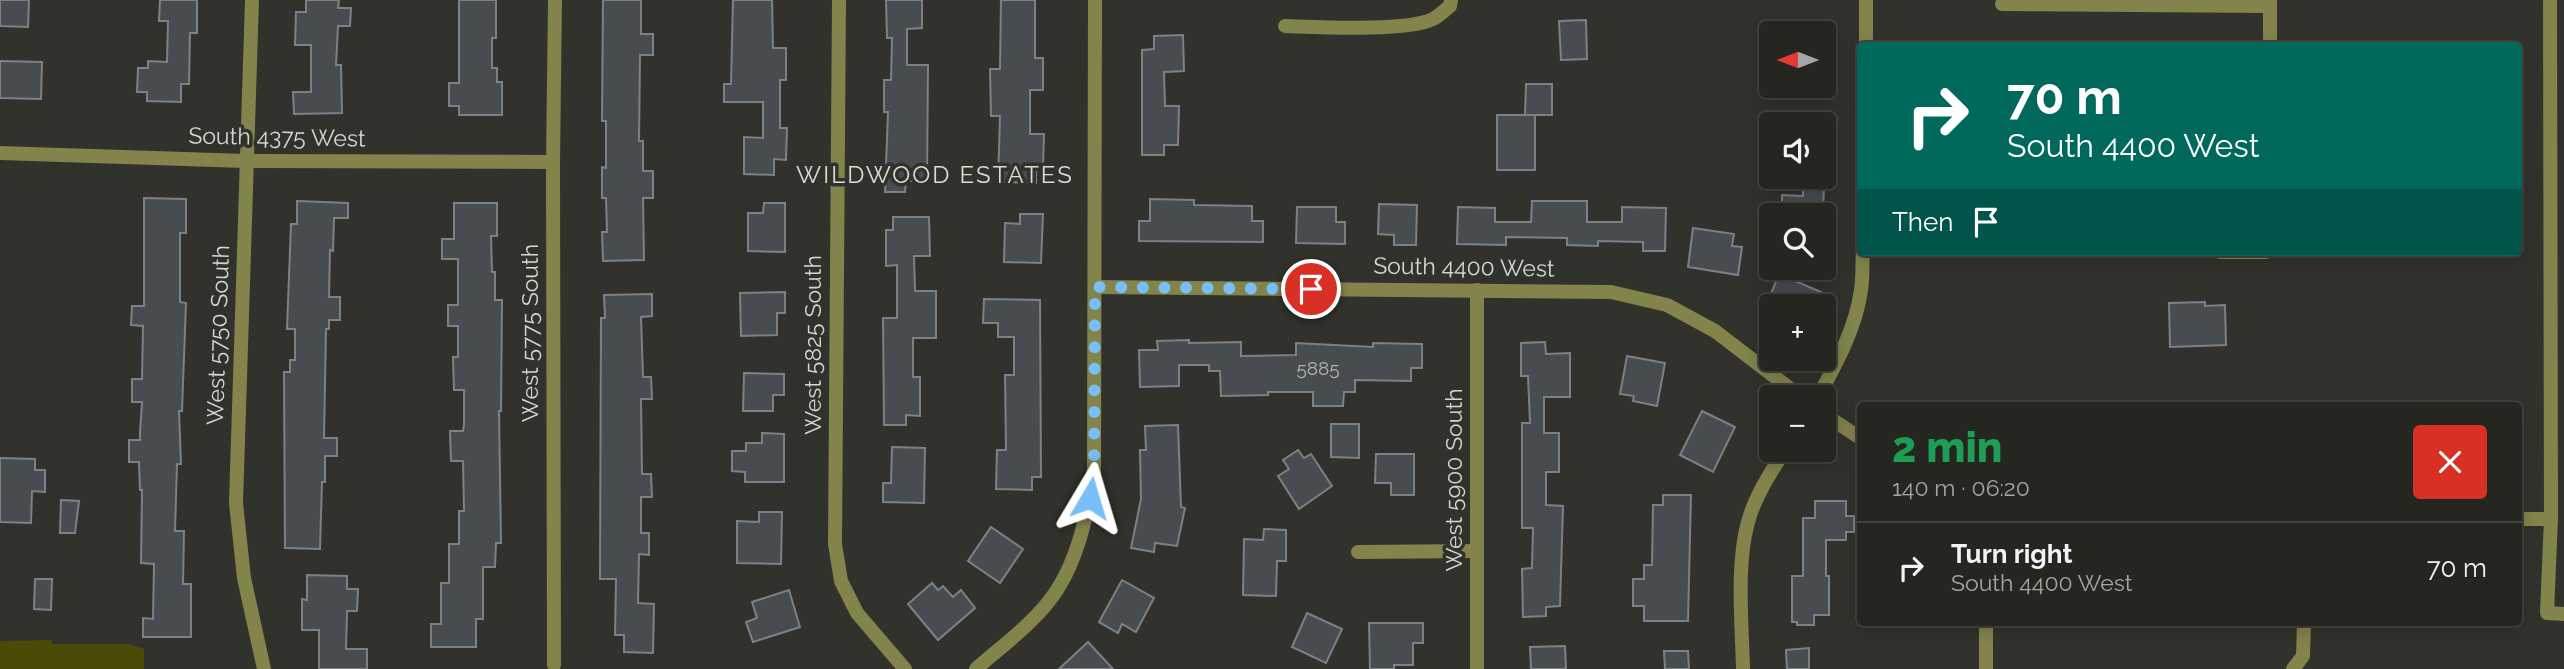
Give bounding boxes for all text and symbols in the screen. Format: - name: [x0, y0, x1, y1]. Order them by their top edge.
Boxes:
- north arrow: [1759, 21, 1836, 98]
- map controls: [1759, 21, 1836, 462]
- text: 70 m: [2007, 68, 2122, 125]
- icon: right: [1892, 70, 1983, 161]
- button: sound: [1759, 112, 1836, 189]
- street label: South 4375 West: [188, 121, 366, 152]
- text: South 4400 West: [2007, 127, 2259, 164]
- district label: WILDWOOD ESTATES: [796, 160, 1074, 189]
- button: search: [1759, 203, 1836, 280]
- icon: arrive: [1967, 203, 2005, 241]
- text: Then: [1892, 207, 1953, 237]
- street label: West 5775 South: [516, 244, 543, 422]
- street label: West 5750 South: [201, 245, 234, 425]
- street label: South 4400 West: [1373, 251, 1555, 282]
- street label: West 5825 South: [799, 255, 826, 435]
- pin: [1281, 259, 1341, 319]
- icon: arrive: [1292, 270, 1330, 308]
- button: +: [1759, 294, 1836, 371]
- house number: 5885: [1296, 357, 1340, 379]
- button: −: [1759, 385, 1836, 462]
- street label: West 5900 South: [1440, 388, 1467, 572]
- text: 2 min: [1892, 423, 2002, 472]
- button: close: [2413, 425, 2487, 499]
- position arrow: [1053, 461, 1127, 535]
- text: 140 m · 06:20: [1892, 474, 2030, 501]
- text: Turn right: [1951, 539, 2072, 569]
- icon: right: [1892, 549, 1930, 587]
- text: 70 m: [2427, 553, 2487, 583]
- text: South 4400 West: [1951, 569, 2132, 596]

